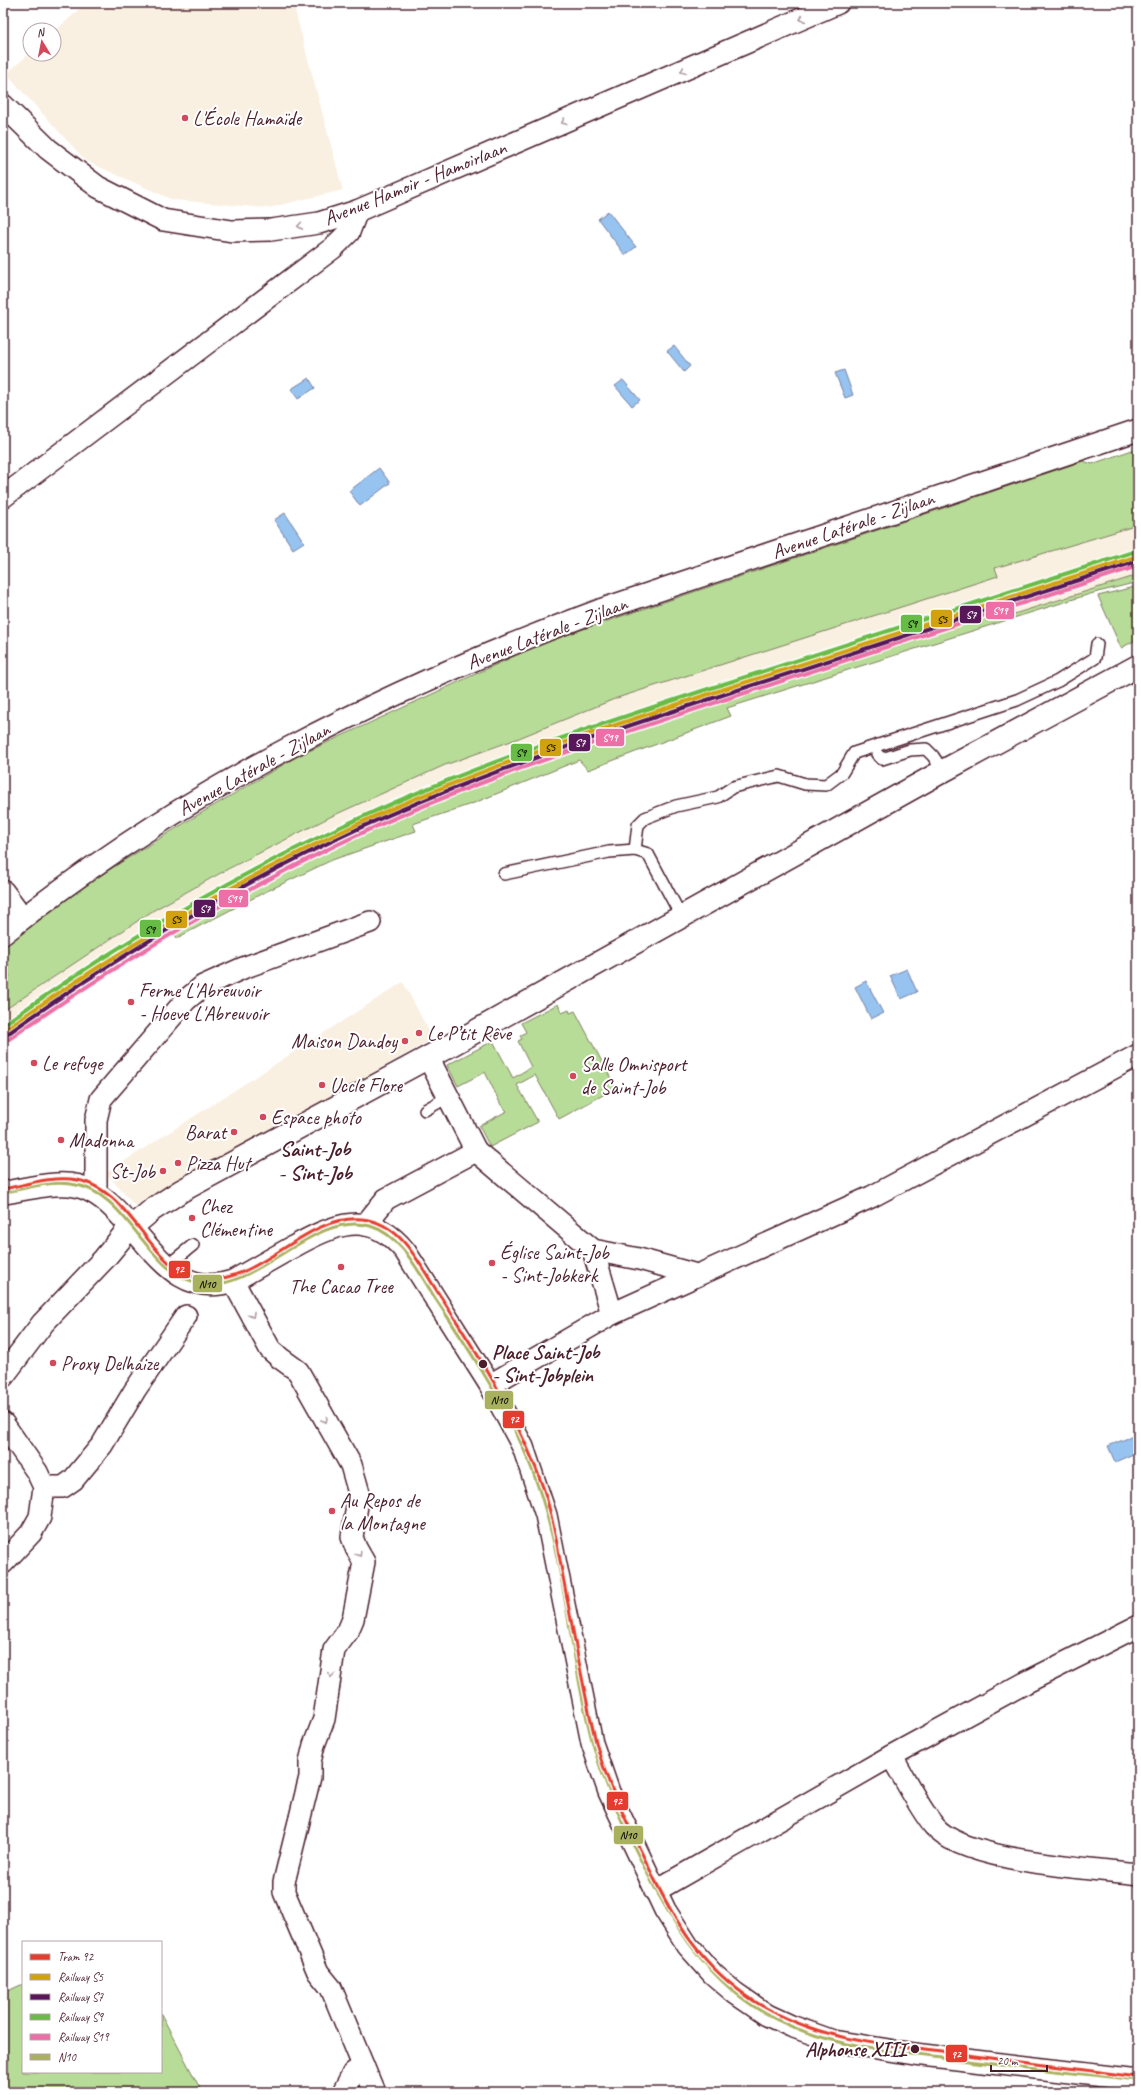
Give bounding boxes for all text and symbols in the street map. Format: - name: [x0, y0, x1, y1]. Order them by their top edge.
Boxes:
- one-way arrow: [799, 14, 806, 22]
- north arrow: [22, 22, 62, 62]
- text: N: [36, 24, 47, 40]
- one-way arrow: [680, 66, 687, 74]
- place label: L'École Hamaïde: [193, 106, 303, 131]
- marker: L'École Hamaïde: [180, 113, 190, 123]
- one-way arrow: [560, 117, 568, 125]
- street label: Avenue Hamoir - Hamoirlaan: [320, 135, 511, 231]
- one-way arrow: [297, 221, 303, 230]
- street label: Avenue Latérale - Zijlaan: [769, 485, 938, 564]
- street label: Avenue Latérale - Zijlaan: [463, 591, 632, 675]
- line badge: S19: [985, 601, 1015, 620]
- text: S19: [992, 603, 1009, 617]
- line badge: S7: [959, 605, 982, 624]
- text: S7: [966, 607, 977, 621]
- line badge: S5: [930, 609, 953, 628]
- text: S5: [937, 612, 948, 626]
- line badge: S9: [900, 614, 923, 633]
- text: S9: [907, 616, 918, 630]
- street label: Avenue Latérale - Zijlaan: [174, 716, 335, 821]
- line badge: S19: [595, 728, 625, 747]
- text: S19: [602, 730, 619, 744]
- line badge: S7: [568, 733, 591, 752]
- text: S7: [575, 735, 586, 749]
- line badge: S5: [539, 738, 562, 757]
- text: S5: [545, 740, 556, 754]
- line badge: S9: [510, 743, 533, 762]
- text: S9: [516, 745, 527, 759]
- line badge: S19: [218, 889, 249, 908]
- text: S19: [226, 891, 243, 905]
- line badge: S7: [193, 899, 216, 918]
- text: S7: [200, 901, 211, 915]
- line badge: S5: [165, 910, 188, 929]
- text: S5: [171, 912, 182, 926]
- line badge: S9: [139, 919, 162, 938]
- text: S9: [145, 922, 156, 936]
- place label: Ferme L'Abreuvoir - Hoeve L'Abreuvoir: [139, 978, 270, 1026]
- marker: Ferme L'Abreuvoir - Hoeve L'Abreuvoir: [126, 997, 136, 1007]
- place label: Le P’tit Rêve: [427, 1021, 512, 1046]
- marker: Le P’tit Rêve: [414, 1028, 424, 1038]
- place label: Maison Dandoy: [291, 1029, 398, 1054]
- marker: Maison Dandoy: [400, 1036, 410, 1046]
- place label: Le refuge: [42, 1051, 104, 1076]
- place label: Salle Omnisport de Saint-Job: [581, 1052, 689, 1100]
- marker: Le refuge: [29, 1058, 39, 1068]
- marker: Salle Omnisport de Saint-Job: [568, 1071, 578, 1081]
- place label: Uccle Flore: [330, 1073, 404, 1098]
- marker: Uccle Flore: [317, 1080, 327, 1090]
- place label: Espace photo: [271, 1105, 362, 1130]
- marker: Espace photo: [258, 1112, 268, 1122]
- place label: Barat: [185, 1120, 228, 1145]
- marker: Barat: [229, 1127, 239, 1137]
- place label: Madonna: [69, 1128, 135, 1153]
- marker: Madonna: [56, 1135, 66, 1145]
- district label: Saint-Job - Sint-Job: [278, 1136, 353, 1186]
- place label: Pizza Hut: [186, 1151, 253, 1176]
- marker: Pizza Hut: [173, 1158, 183, 1168]
- place label: St-Job: [110, 1159, 156, 1184]
- marker: St-Job: [158, 1166, 168, 1176]
- place label: Chez Clémentine: [200, 1194, 273, 1242]
- marker: Chez Clémentine: [187, 1213, 197, 1223]
- place label: Église Saint-Job - Sint-Jobkerk: [500, 1240, 610, 1288]
- marker: Église Saint-Job - Sint-Jobkerk: [487, 1258, 497, 1268]
- line badge: 92: [168, 1260, 191, 1279]
- text: 92: [174, 1262, 185, 1276]
- marker: The Cacao Tree: [336, 1262, 346, 1272]
- line badge: N10: [192, 1274, 223, 1293]
- place label: The Cacao Tree: [289, 1274, 394, 1299]
- text: N10: [199, 1277, 216, 1291]
- one-way arrow: [247, 1311, 254, 1318]
- place label: Place Saint-Job - Sint-Jobplein: [492, 1340, 602, 1388]
- place label: Proxy Delhaize: [61, 1351, 160, 1376]
- marker: Proxy Delhaize: [48, 1358, 58, 1368]
- marker: Place Saint-Job - Sint-Jobplein: [477, 1358, 489, 1370]
- line badge: N10: [484, 1390, 514, 1410]
- text: N10: [491, 1393, 508, 1407]
- line badge: 92: [502, 1410, 525, 1429]
- text: 92: [509, 1412, 520, 1426]
- one-way arrow: [320, 1415, 328, 1423]
- place label: Au Repos de la Montagne: [340, 1488, 426, 1536]
- marker: Au Repos de la Montagne: [327, 1506, 337, 1516]
- one-way arrow: [355, 1549, 362, 1556]
- one-way arrow: [327, 1672, 336, 1679]
- line badge: 92: [606, 1791, 629, 1811]
- text: 92: [612, 1794, 623, 1808]
- line badge: N10: [613, 1825, 644, 1845]
- text: N10: [620, 1828, 637, 1842]
- legend: [22, 1941, 162, 2073]
- text: Tram 92: [58, 1949, 95, 1965]
- text: Railway S5: [58, 1969, 104, 1985]
- text: Railway S7: [58, 1989, 104, 2005]
- text: Railway S9: [58, 2009, 105, 2025]
- text: Railway S19: [58, 2029, 110, 2045]
- place label: Alphonse XIII: [805, 2037, 910, 2062]
- marker: Alphonse XIII: [909, 2043, 921, 2055]
- line badge: 92: [945, 2044, 968, 2063]
- text: 92: [951, 2047, 962, 2061]
- scale bar: [991, 2047, 1047, 2073]
- text: N10: [58, 2049, 78, 2065]
- text: 20 m: [997, 2053, 1019, 2069]

